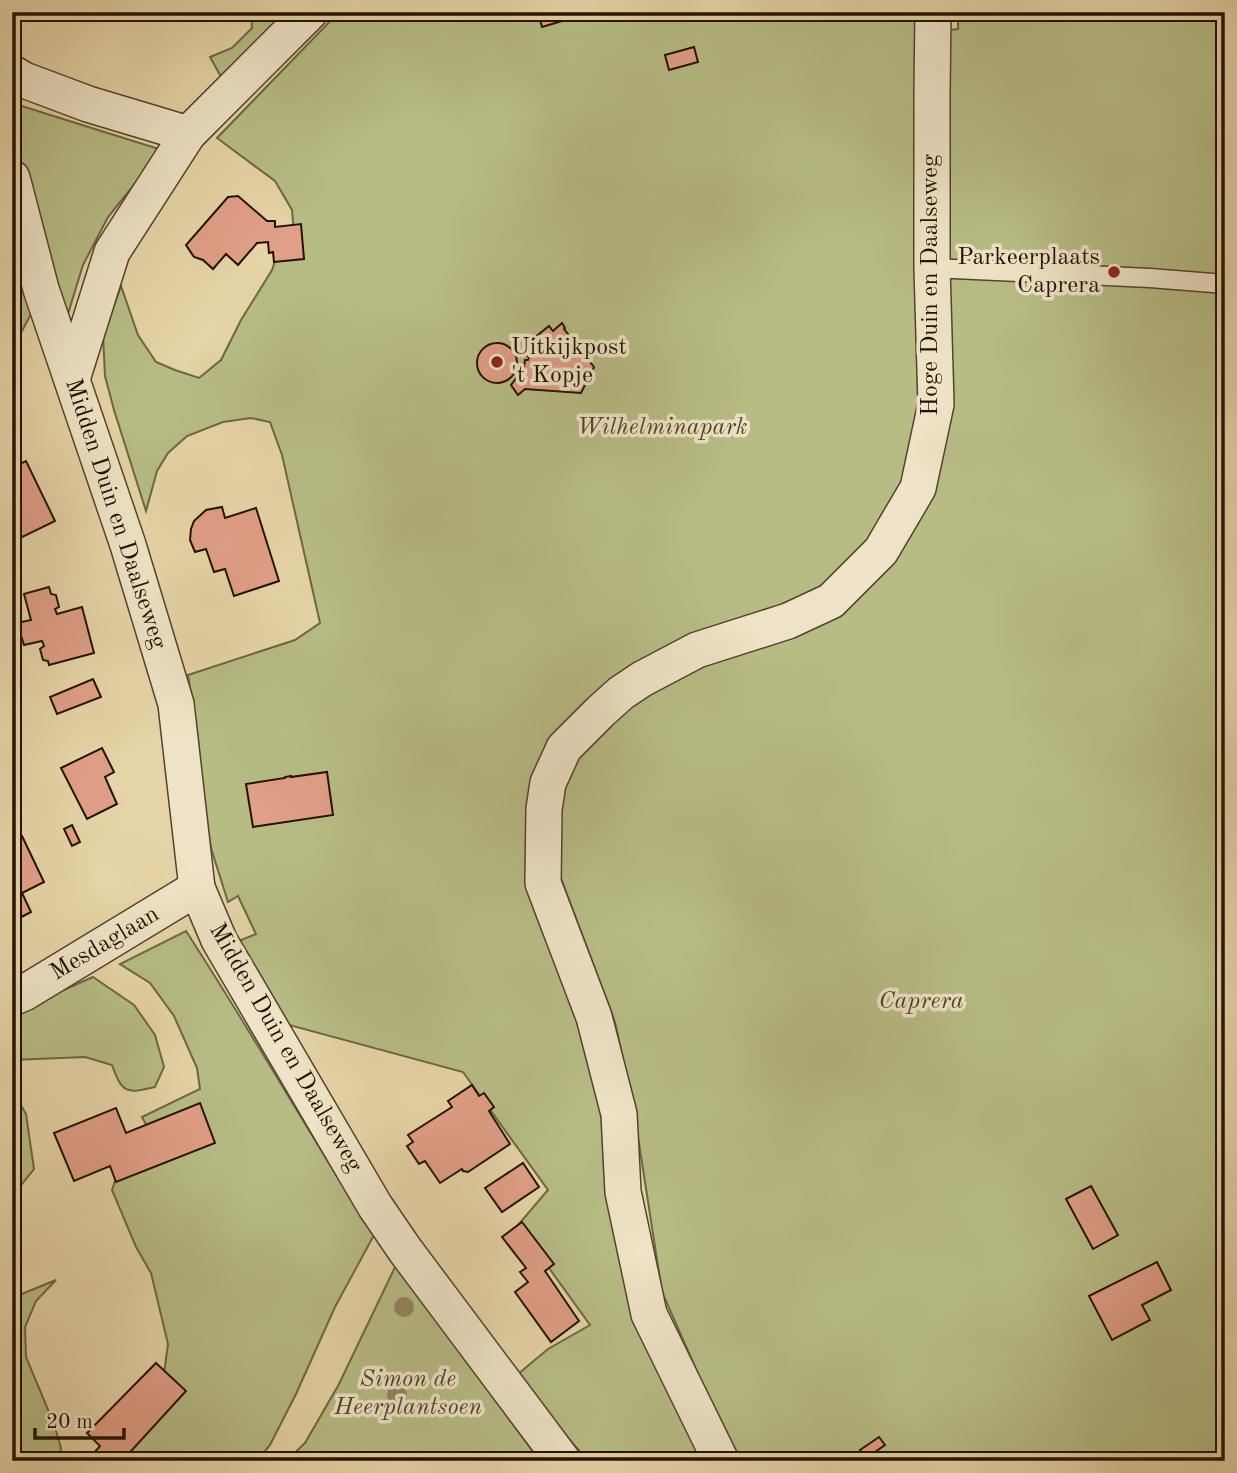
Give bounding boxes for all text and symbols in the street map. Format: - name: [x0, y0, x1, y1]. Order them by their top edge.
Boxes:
- street label: Hoge Duin en Daalseweg: [919, 154, 943, 416]
- place label: Parkeerplaats Caprera: [957, 246, 1100, 298]
- marker: Parkeerplaats Caprera: [1106, 264, 1122, 280]
- place label: Uitkijkpost 't Kopje: [511, 336, 627, 388]
- marker: Uitkijkpost 't Kopje: [489, 354, 505, 370]
- street label: Midden Duin en Daalseweg: [60, 376, 170, 652]
- park label: Wilhelminapark: [576, 416, 748, 440]
- street label: Mesdaglaan: [46, 902, 164, 986]
- street label: Midden Duin en Daalseweg: [204, 920, 366, 1176]
- park label: Caprera: [878, 990, 964, 1014]
- park label: Simon de Heerplantsoen: [333, 1368, 482, 1420]
- scale bar: [35, 1396, 124, 1440]
- text: 20 m: [46, 1412, 93, 1433]

